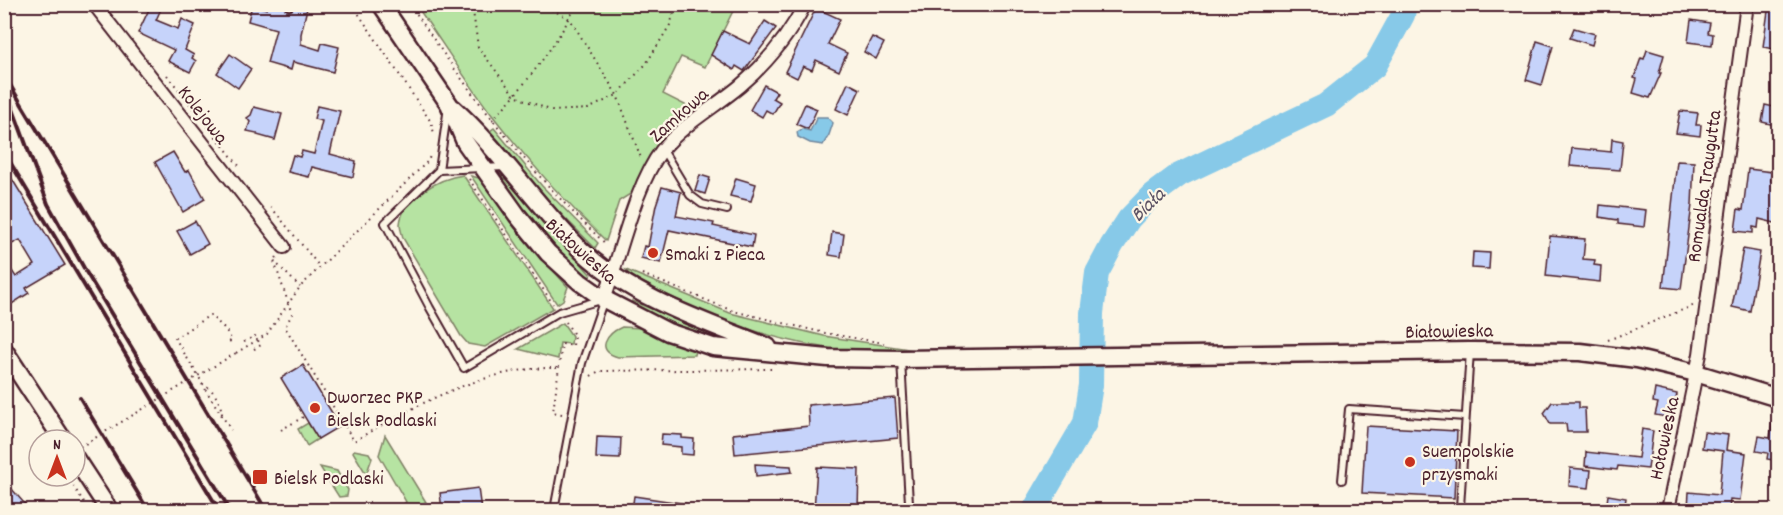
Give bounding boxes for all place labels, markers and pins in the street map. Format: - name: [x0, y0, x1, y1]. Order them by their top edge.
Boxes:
- place label: Smaki z Pieca: [665, 242, 765, 270]
- marker: Smaki z Pieca: [646, 246, 660, 260]
- place label: Dworzec PKP Bielsk Podlaski: [327, 385, 437, 436]
- marker: Dworzec PKP Bielsk Podlaski: [308, 401, 322, 415]
- place label: Suempolskie przysmaki: [1422, 439, 1514, 490]
- marker: Suempolskie przysmaki: [1403, 455, 1417, 469]
- place label: Bielsk Podlaski: [274, 466, 384, 494]
- marker: Bielsk Podlaski: [251, 468, 269, 486]

